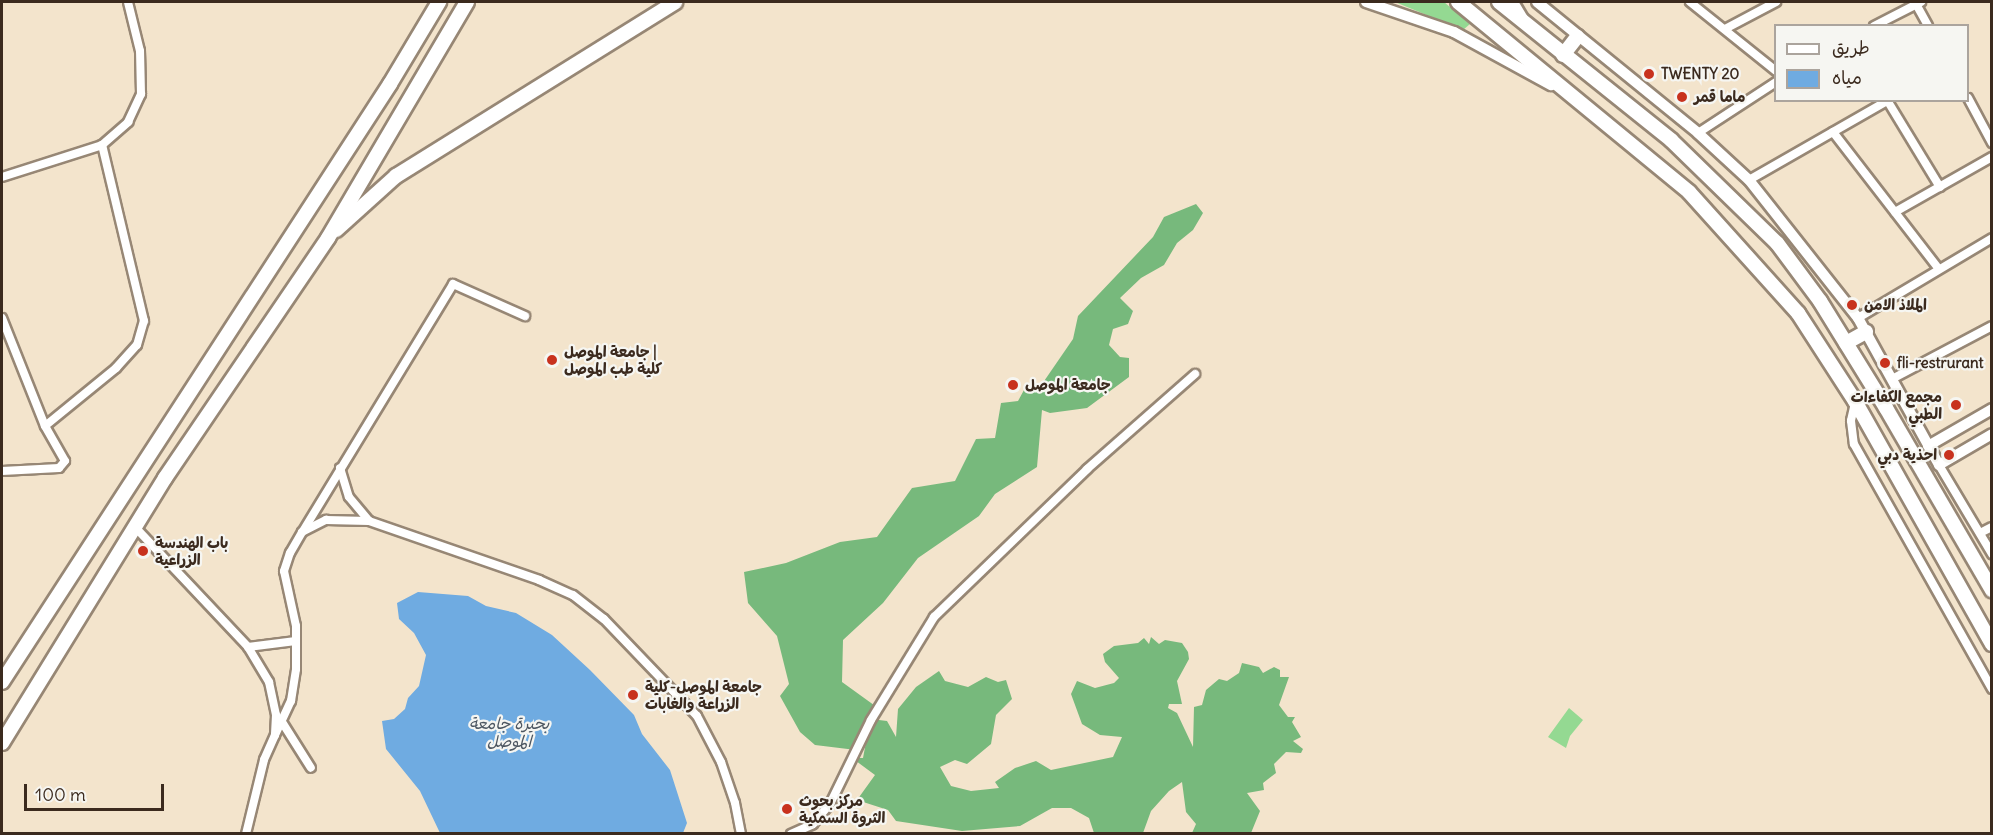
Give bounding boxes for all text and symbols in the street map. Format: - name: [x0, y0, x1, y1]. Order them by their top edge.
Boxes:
- legend: [1774, 24, 1969, 102]
- text: طريق: [1832, 36, 1870, 59]
- place label: TWENTY 20: [1661, 65, 1739, 83]
- text: مياه: [1832, 66, 1862, 89]
- marker: TWENTY 20: [1642, 67, 1656, 81]
- place label: ماما قمر: [1694, 88, 1745, 106]
- marker: ماما قمر: [1675, 90, 1689, 104]
- place label: الملاذ الامن: [1864, 296, 1927, 314]
- marker: الملاذ الامن: [1845, 298, 1859, 312]
- place label: جامعة الموصل | كلية طب الموصل: [564, 342, 662, 377]
- marker: جامعة الموصل | كلية طب الموصل: [545, 353, 559, 367]
- place label: fli-restrurant: [1897, 354, 1984, 372]
- marker: fli-restrurant: [1878, 356, 1892, 370]
- place label: جامعة الموصل: [1025, 376, 1111, 394]
- marker: جامعة الموصل: [1006, 378, 1020, 392]
- place label: مجمع الكفاءات الطبي: [1851, 387, 1942, 422]
- marker: مجمع الكفاءات الطبي: [1947, 396, 1965, 414]
- place label: احذية دبي: [1877, 446, 1937, 464]
- marker: احذية دبي: [1942, 448, 1956, 462]
- place label: باب الهندسة الزراعية: [155, 533, 228, 568]
- marker: باب الهندسة الزراعية: [136, 544, 150, 558]
- place label: جامعة الموصل-كلية الزراعة والغابات: [645, 677, 762, 712]
- marker: جامعة الموصل-كلية الزراعة والغابات: [626, 688, 640, 702]
- water label: بحيرة جامعة الموصل: [469, 713, 549, 751]
- scale bar: [27, 772, 166, 810]
- text: 100 m: [35, 783, 86, 806]
- place label: مركز بحوث الثروة السمكية: [799, 791, 885, 826]
- marker: مركز بحوث الثروة السمكية: [780, 802, 794, 816]

